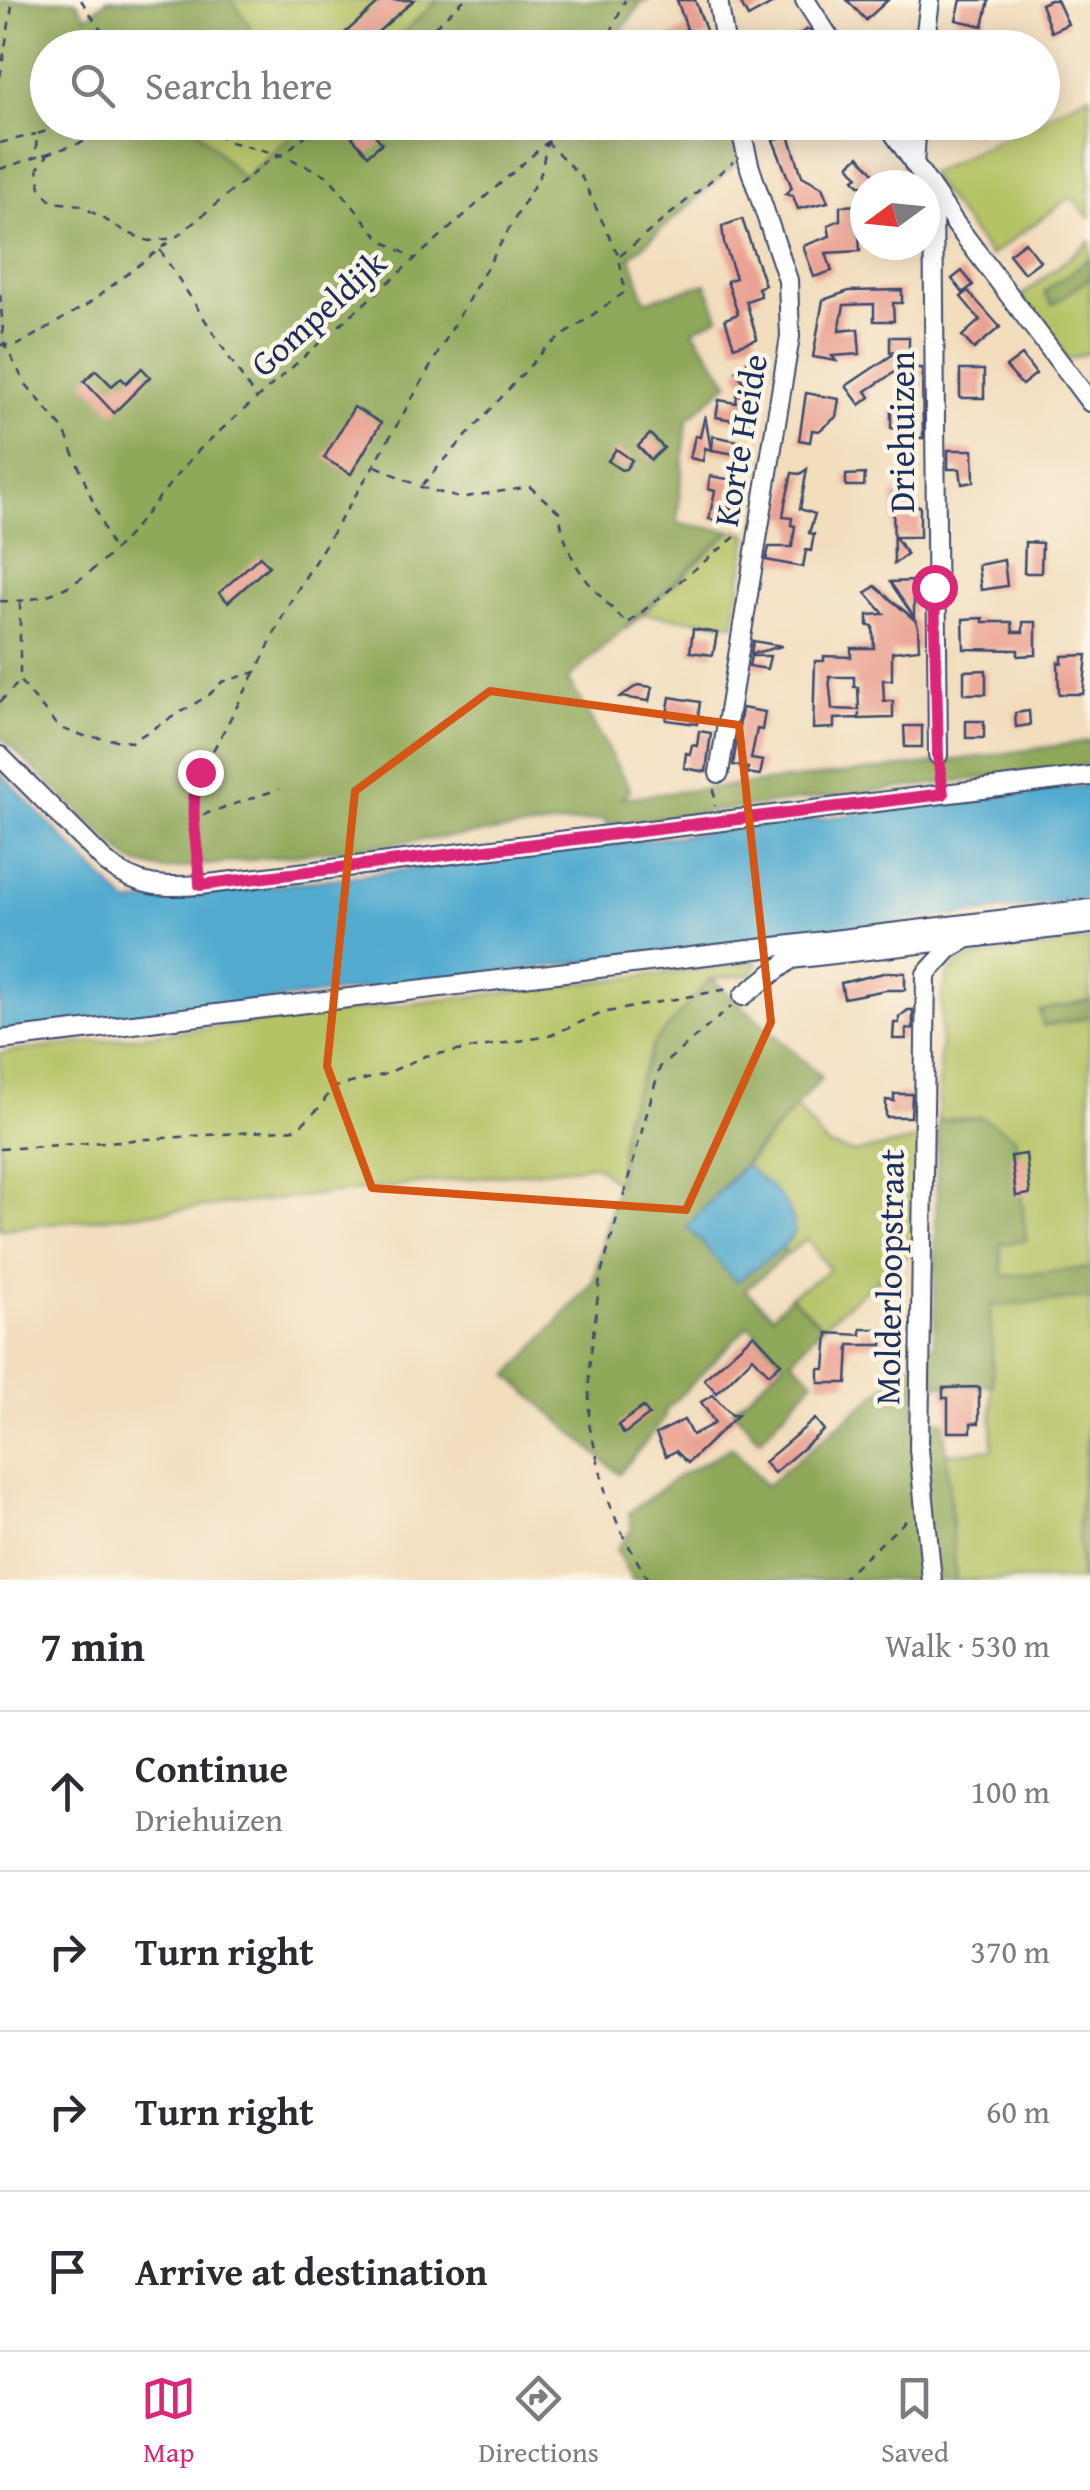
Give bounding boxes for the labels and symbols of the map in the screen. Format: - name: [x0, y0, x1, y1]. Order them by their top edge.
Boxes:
- north arrow: [850, 170, 940, 260]
- street label: Gompeldijk: [239, 238, 398, 388]
- street label: Korte Heide: [700, 350, 780, 530]
- street label: Driehuizen: [876, 351, 927, 513]
- route start: [912, 565, 958, 611]
- route end: [178, 750, 224, 796]
- street label: Molderloopstraat: [861, 1149, 917, 1405]

